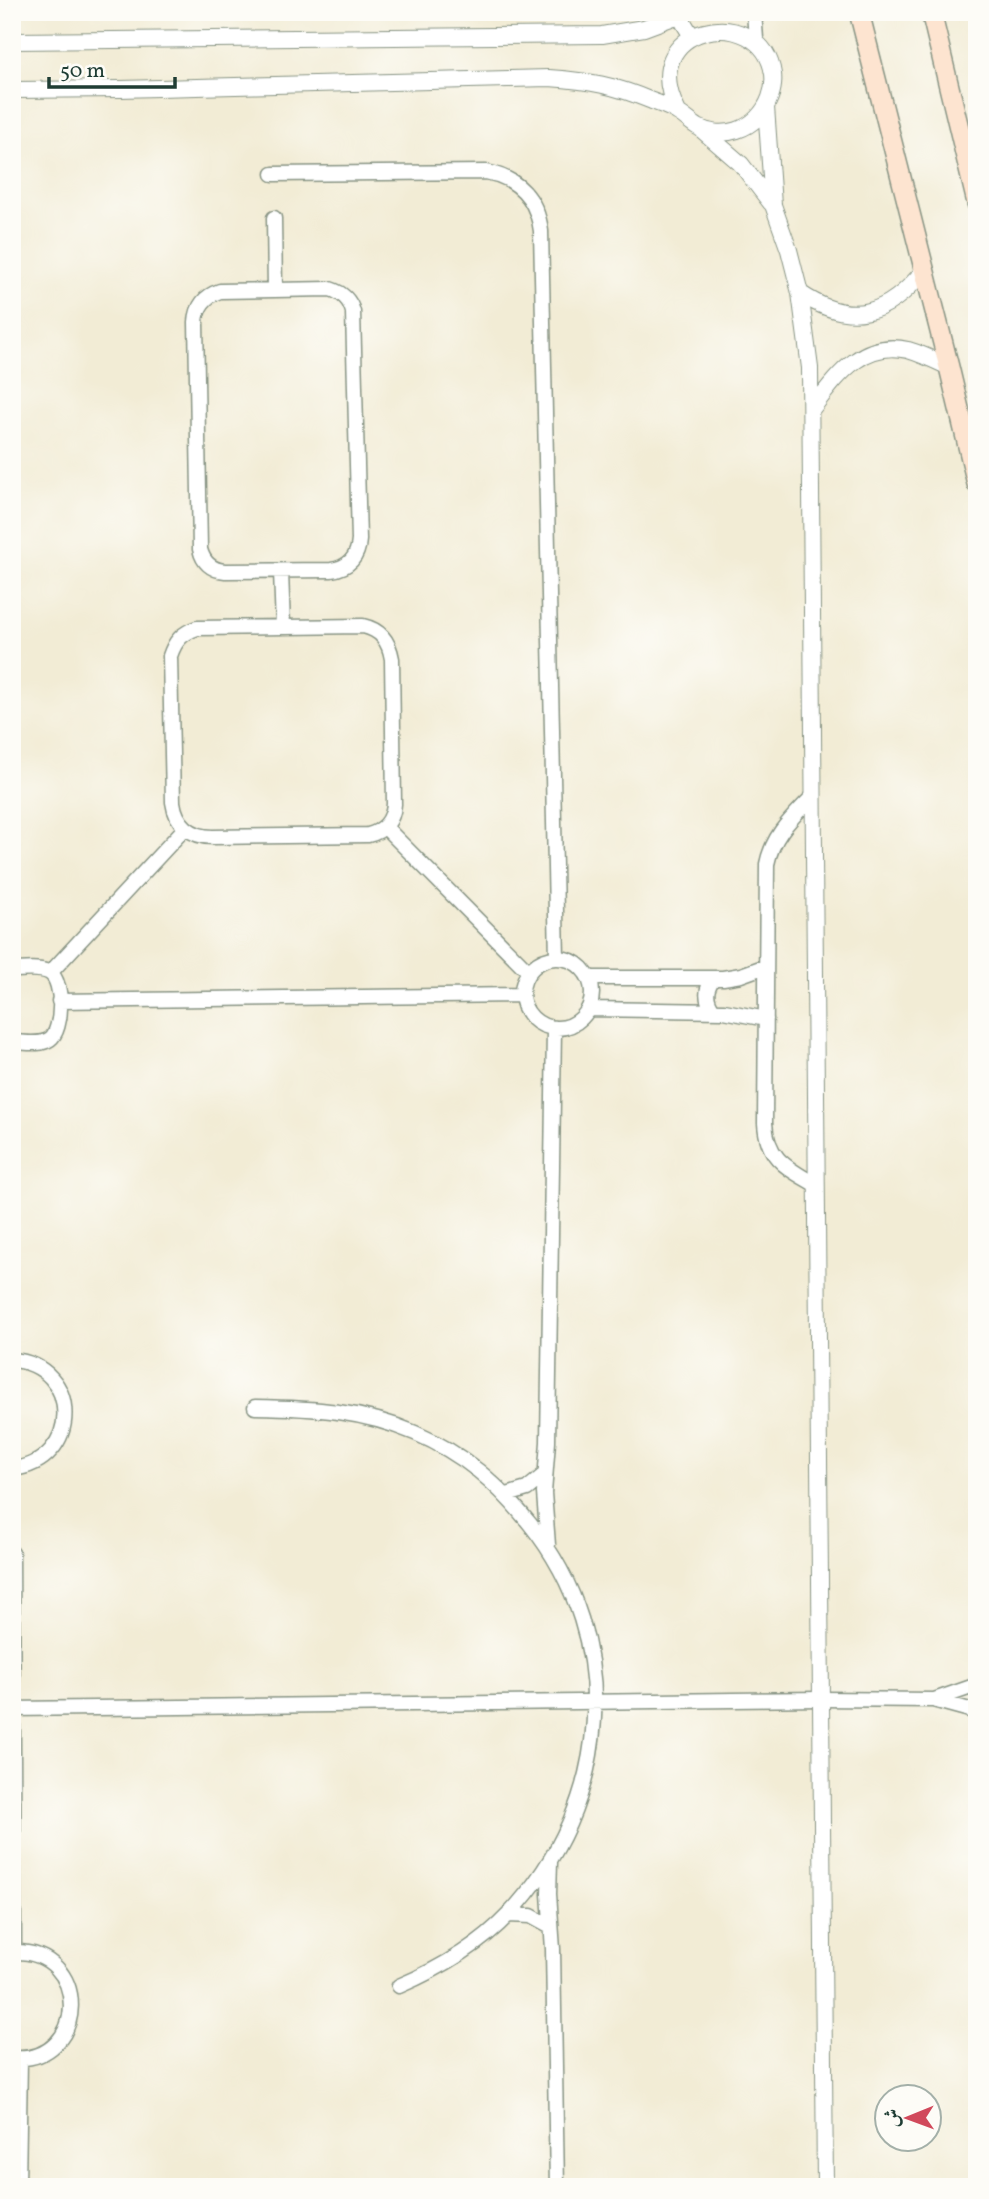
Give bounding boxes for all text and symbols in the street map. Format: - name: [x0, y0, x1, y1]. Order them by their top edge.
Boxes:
- scale bar: [49, 46, 175, 90]
- text: 50 m: [60, 57, 105, 86]
- north arrow: [874, 2084, 944, 2154]
- text: ش: [880, 2109, 906, 2128]

